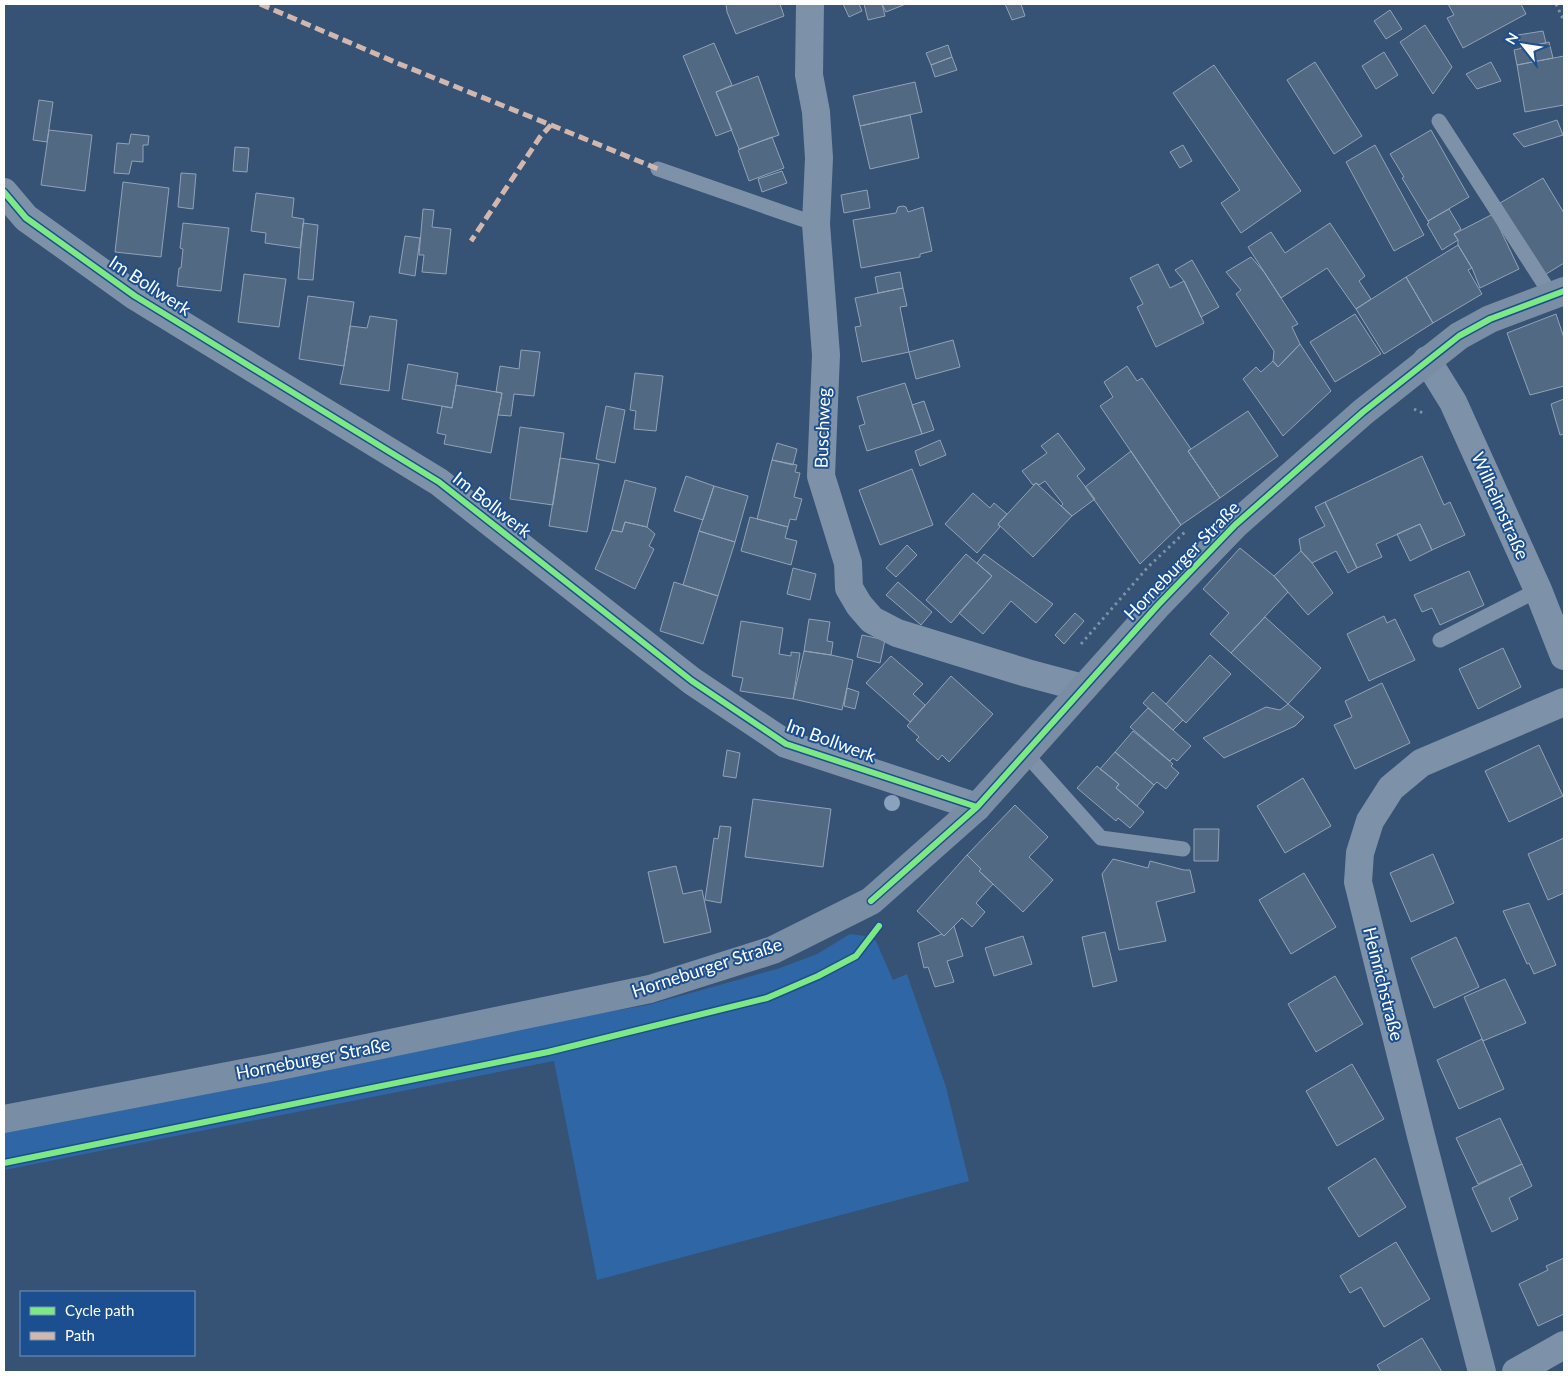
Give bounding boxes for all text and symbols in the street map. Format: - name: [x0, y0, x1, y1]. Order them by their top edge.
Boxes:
- north arrow: [1498, 20, 1548, 70]
- text: N: [1501, 29, 1521, 47]
- street label: Im Bollwerk: [105, 250, 197, 320]
- street label: Buschweg: [810, 387, 834, 469]
- street label: Wilhelmstraße: [1467, 448, 1534, 563]
- street label: Im Bollwerk: [449, 467, 537, 542]
- street label: Horneburger Straße: [1119, 496, 1244, 624]
- street label: Im Bollwerk: [784, 714, 880, 767]
- street label: Heinrichstraße: [1359, 925, 1409, 1043]
- street label: Horneburger Straße: [629, 932, 785, 1002]
- street label: Horneburger Straße: [234, 1032, 392, 1084]
- legend: [20, 1291, 195, 1356]
- text: Cycle path: [65, 1301, 134, 1319]
- text: Path: [65, 1326, 95, 1344]

